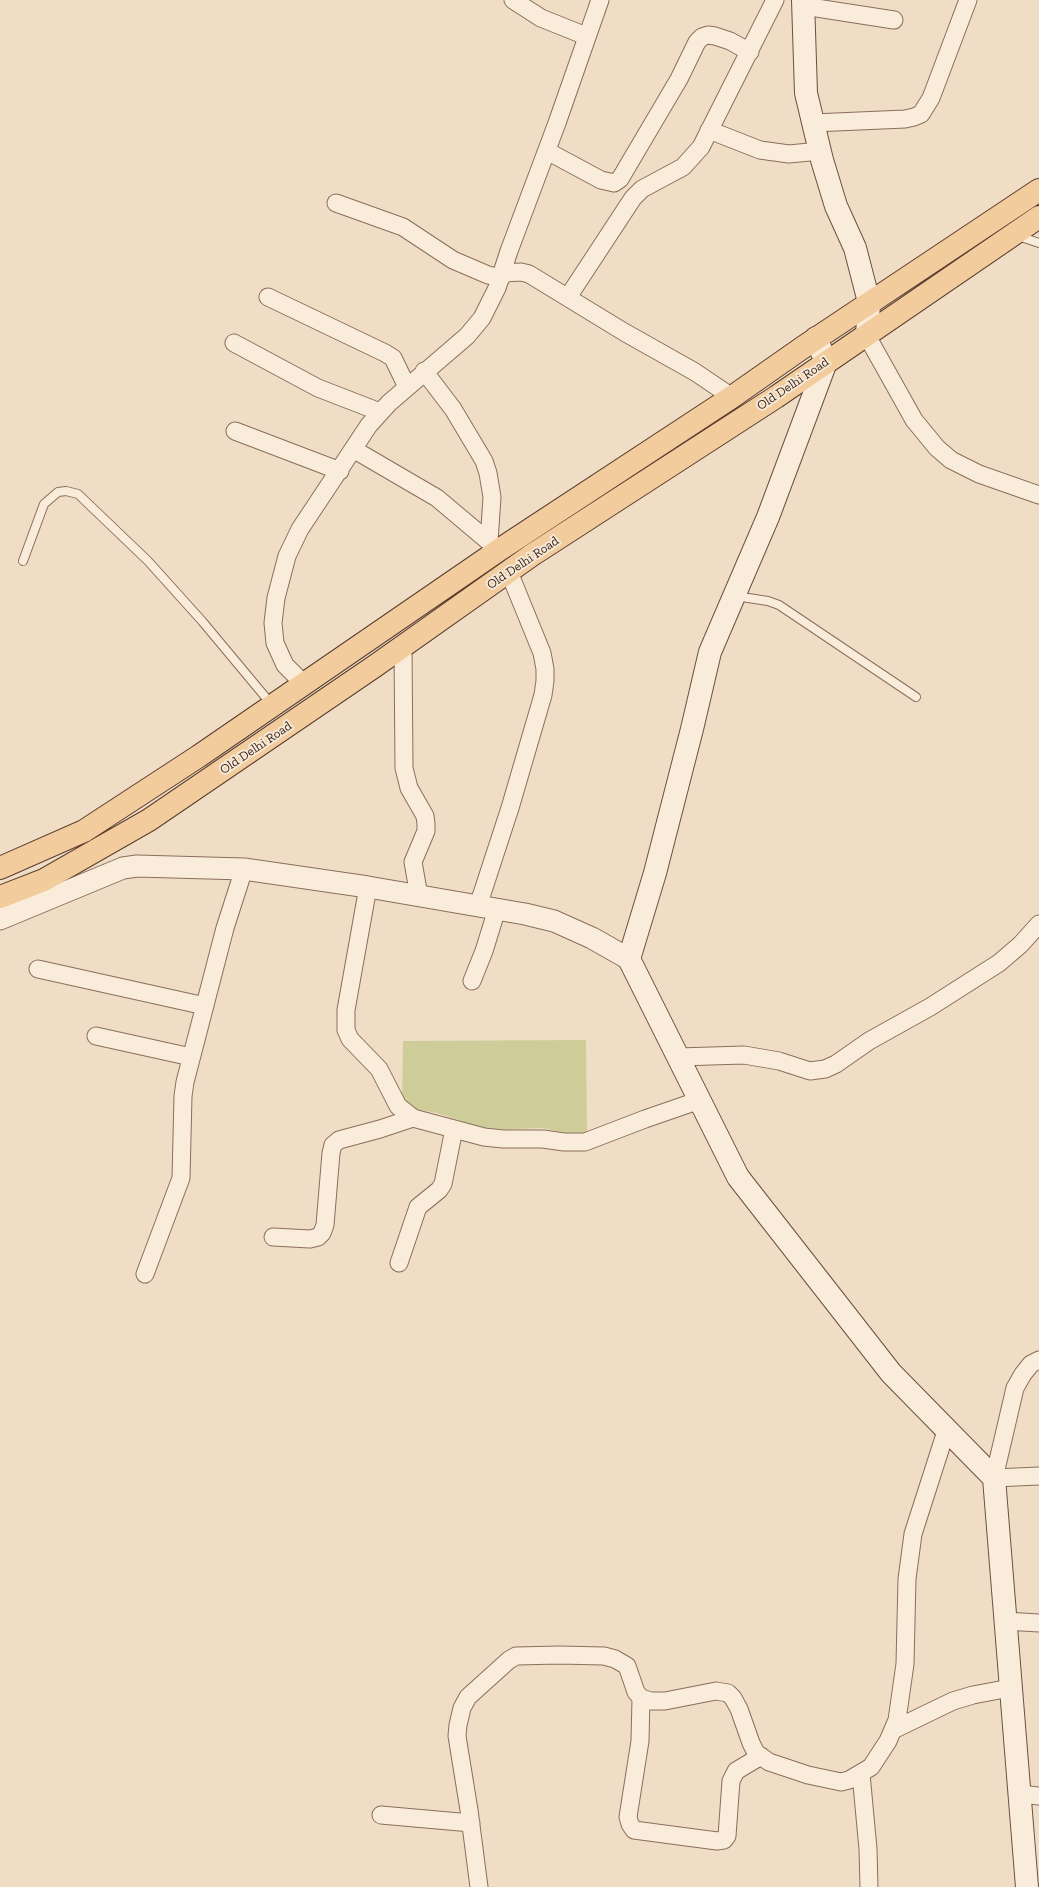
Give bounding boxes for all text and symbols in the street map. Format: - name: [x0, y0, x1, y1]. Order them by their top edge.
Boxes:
- street label: Old Delhi Road: [754, 354, 832, 414]
- street label: Old Delhi Road: [484, 533, 562, 593]
- street label: Old Delhi Road: [217, 718, 295, 778]

